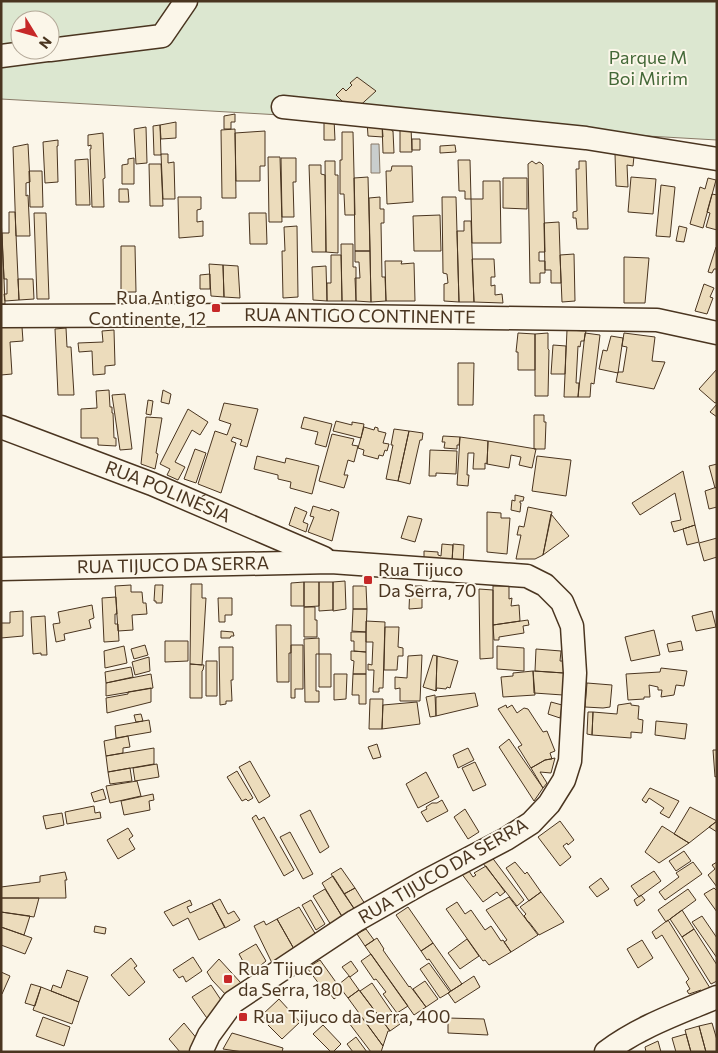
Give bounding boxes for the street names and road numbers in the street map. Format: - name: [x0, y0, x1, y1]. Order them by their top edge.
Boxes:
- street label: RUA ANTIGO CONTINENTE: [244, 303, 476, 328]
- street label: RUA POLINÉSIA: [102, 455, 234, 527]
- street label: RUA TIJUCO DA SERRA: [77, 551, 269, 577]
- street label: RUA TIJUCO DA SERRA: [354, 813, 531, 928]

